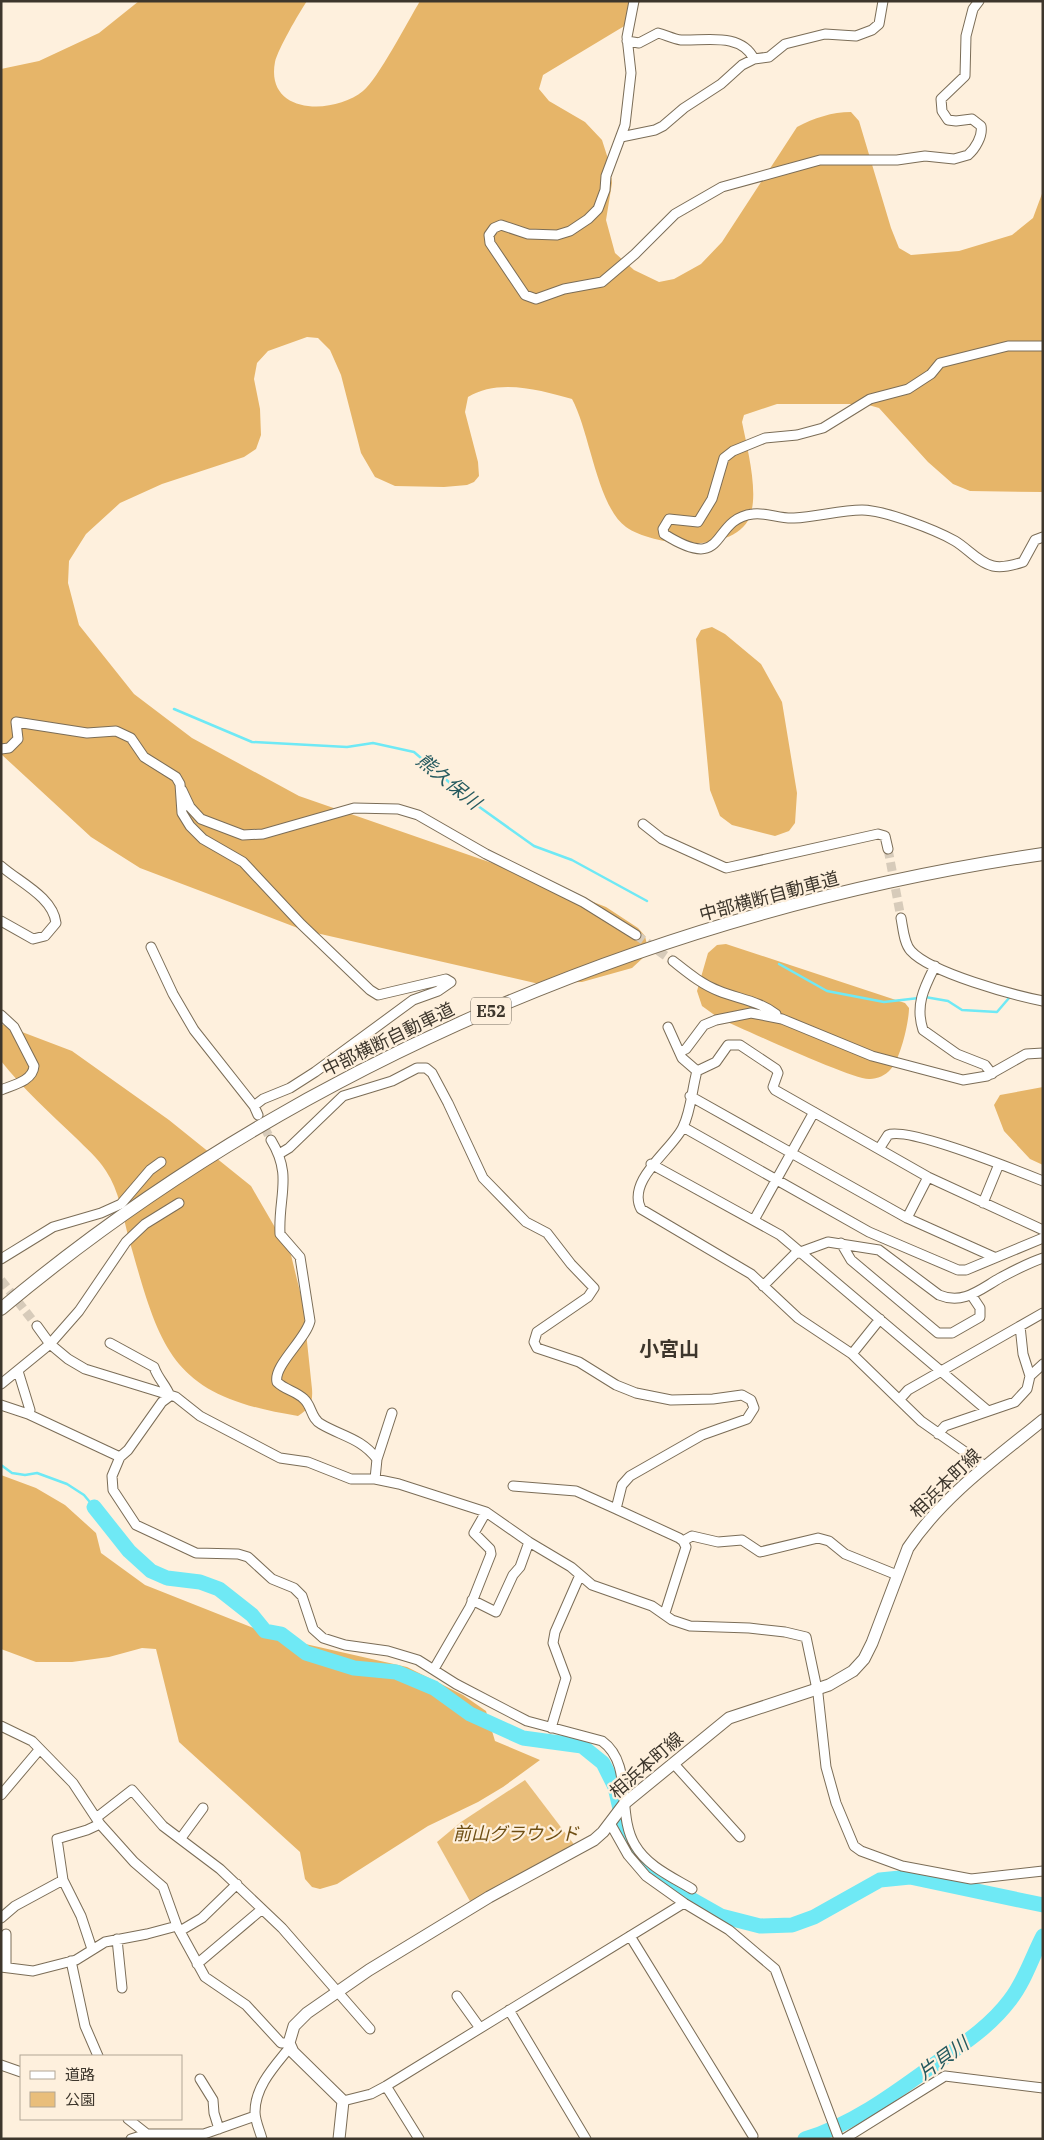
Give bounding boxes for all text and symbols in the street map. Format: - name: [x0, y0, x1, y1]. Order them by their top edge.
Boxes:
- water label: 熊久保川: [412, 748, 488, 815]
- street label: 中部横断自動車道: [696, 866, 842, 926]
- street label: 中部横断自動車道: [318, 997, 458, 1081]
- road number: E52: [471, 998, 511, 1024]
- district label: 小宮山: [639, 1335, 699, 1362]
- street label: 相浜本町線: [905, 1443, 985, 1523]
- street label: 相浜本町線: [604, 1727, 688, 1803]
- park label: 前山グラウンド: [453, 1822, 580, 1845]
- water label: 片貝川: [913, 2030, 975, 2084]
- legend: [20, 2055, 182, 2120]
- text: 道路: [65, 2065, 95, 2084]
- text: 公園: [65, 2090, 95, 2109]

